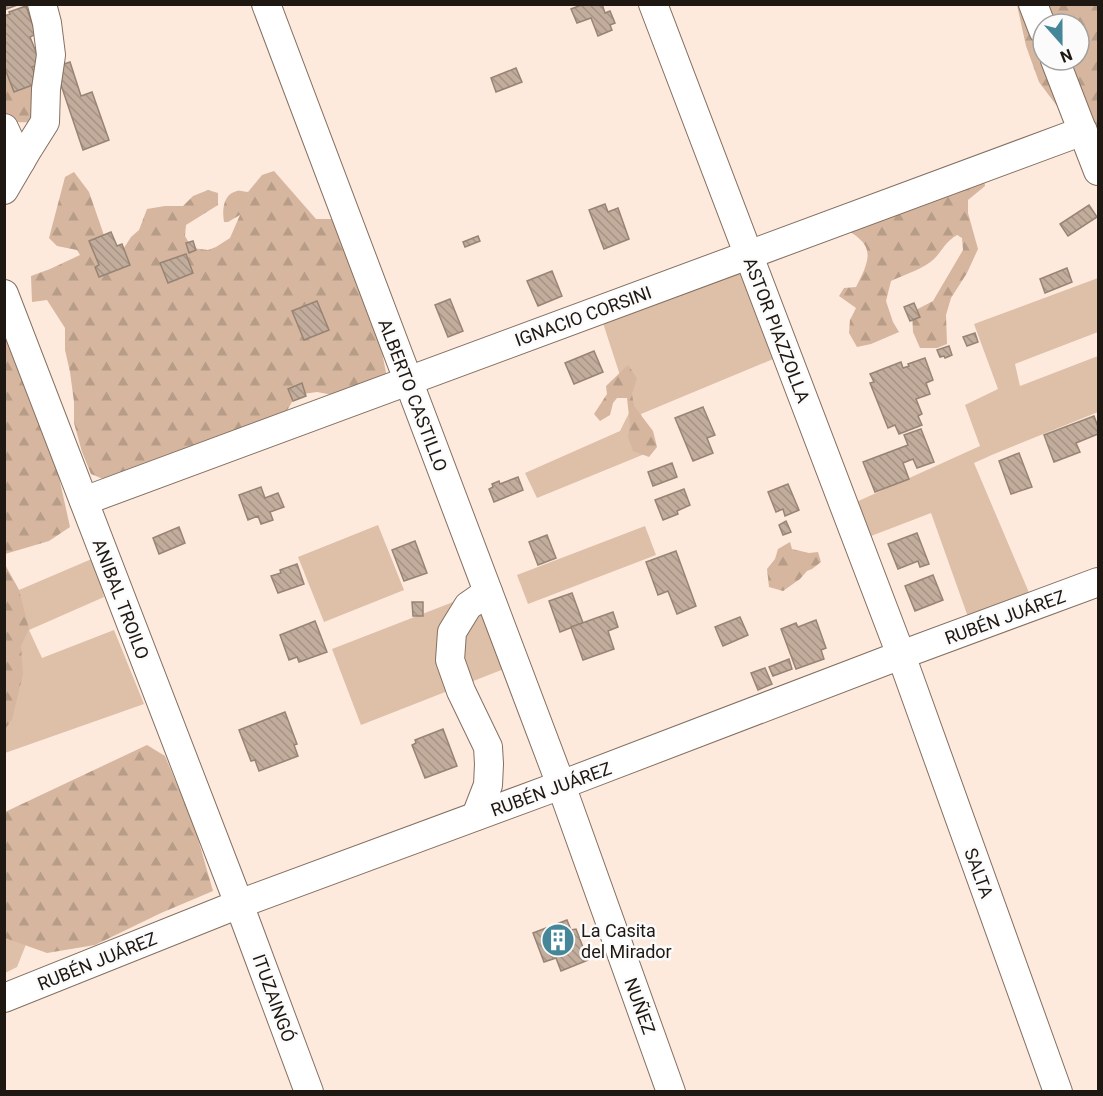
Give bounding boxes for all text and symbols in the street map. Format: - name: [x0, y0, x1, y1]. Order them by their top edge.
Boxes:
- north arrow: [1031, 12, 1091, 72]
- text: N: [1058, 45, 1075, 66]
- street label: ASTOR PIAZZOLLA: [740, 254, 814, 406]
- street label: IGNACIO CORSINI: [512, 282, 654, 350]
- street label: ALBERTO CASTILLO: [374, 316, 452, 474]
- street label: ANIBAL TROILO: [88, 536, 154, 662]
- street label: RUBÉN JUÁREZ: [942, 585, 1068, 649]
- street label: RUBÉN JUÁREZ: [488, 757, 614, 821]
- street label: SALTA: [960, 845, 998, 901]
- place label: La Casita del Mirador: [581, 920, 672, 962]
- building icon: La Casita del Mirador: [540, 922, 576, 958]
- street label: RUBÉN JUÁREZ: [34, 927, 160, 994]
- street label: ITUZAINGÓ: [248, 951, 300, 1045]
- street label: NUÑEZ: [620, 975, 660, 1037]

